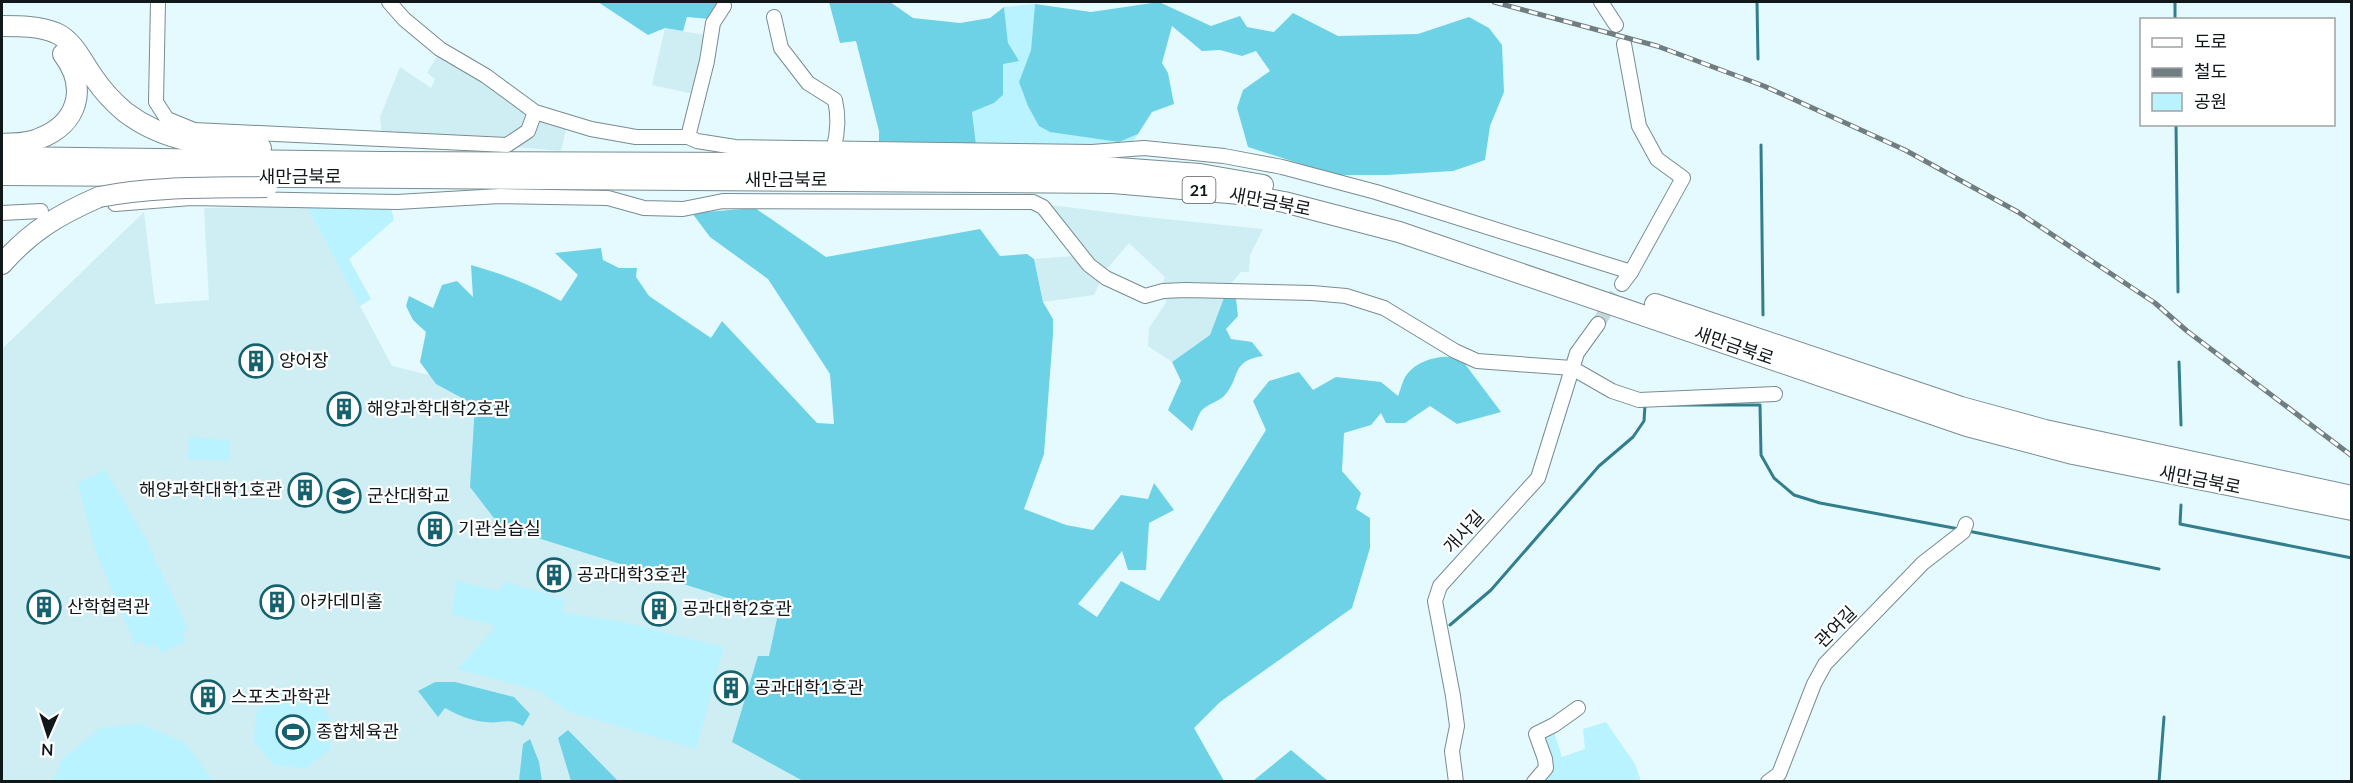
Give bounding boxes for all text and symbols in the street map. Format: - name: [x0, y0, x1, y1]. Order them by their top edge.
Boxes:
- legend: [2140, 18, 2335, 126]
- text: 도로: [2194, 30, 2227, 52]
- text: 철도: [2194, 60, 2227, 82]
- text: 공원: [2194, 90, 2227, 112]
- street label: 새만금북로: [259, 165, 341, 187]
- street label: 새만금북로: [745, 168, 827, 190]
- road number: 21: [1182, 177, 1216, 203]
- street label: 새만금북로: [1227, 182, 1313, 220]
- street label: 새만금북로: [1692, 321, 1777, 369]
- building icon: 양어장: [238, 343, 274, 379]
- place label: 양어장: [279, 349, 329, 371]
- building icon: 해양과학대학2호관: [326, 391, 362, 427]
- place label: 해양과학대학2호관: [367, 397, 510, 419]
- street label: 새만금북로: [2157, 460, 2243, 498]
- building icon: 해양과학대학1호관: [287, 472, 323, 508]
- place label: 해양과학대학1호관: [139, 478, 282, 500]
- school or university icon: 군산대학교: [326, 478, 362, 514]
- place label: 군산대학교: [367, 484, 450, 506]
- street label: 개사길: [1438, 506, 1488, 557]
- building icon: 기관실습실: [417, 511, 453, 547]
- place label: 기관실습실: [458, 517, 541, 539]
- building icon: 공과대학3호관: [536, 557, 572, 593]
- place label: 공과대학3호관: [577, 563, 687, 585]
- building icon: 아카데미홀: [259, 584, 295, 620]
- building icon: 산학협력관: [26, 589, 62, 625]
- place label: 아카데미홀: [300, 590, 383, 612]
- building icon: 공과대학2호관: [641, 591, 677, 627]
- place label: 산학협력관: [67, 595, 150, 617]
- place label: 공과대학2호관: [682, 597, 792, 619]
- street label: 관여길: [1810, 601, 1861, 652]
- building icon: 공과대학1호관: [713, 670, 749, 706]
- place label: 공과대학1호관: [754, 676, 864, 698]
- building icon: 스포츠과학관: [190, 679, 226, 715]
- place label: 스포츠과학관: [231, 685, 331, 707]
- north arrow: [18, 705, 78, 765]
- sports icon: 종합체육관: [275, 714, 311, 750]
- place label: 종합체육관: [316, 720, 399, 742]
- text: N: [41, 741, 54, 760]

